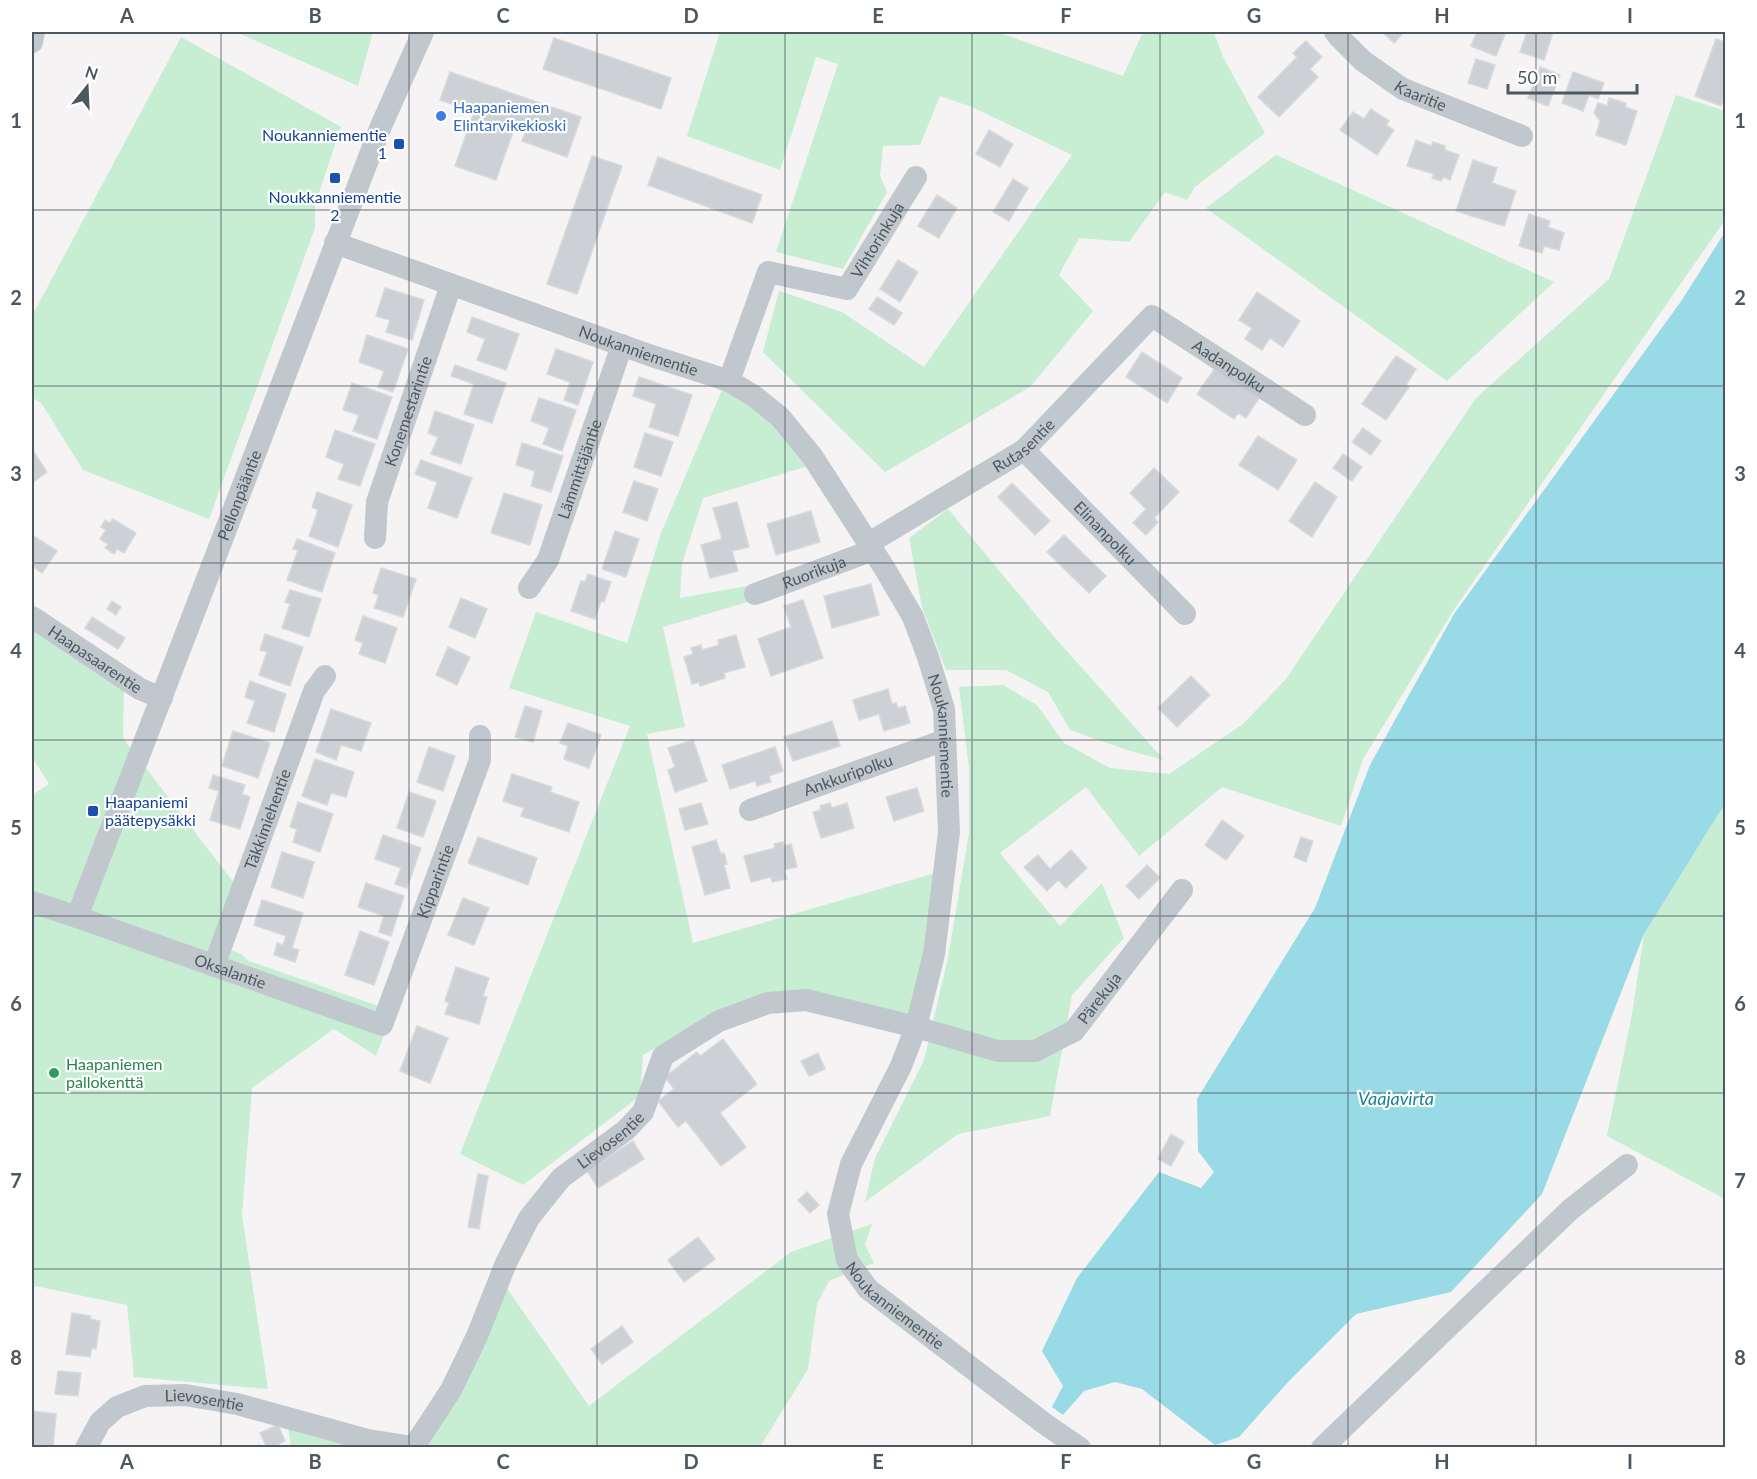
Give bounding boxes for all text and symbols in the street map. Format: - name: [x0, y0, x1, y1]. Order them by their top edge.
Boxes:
- text: A: [119, 3, 134, 27]
- text: B: [308, 3, 322, 27]
- text: C: [496, 3, 510, 27]
- text: D: [683, 3, 699, 27]
- text: E: [872, 3, 884, 27]
- text: F: [1060, 3, 1072, 27]
- text: G: [1247, 3, 1261, 27]
- text: H: [1434, 3, 1450, 27]
- text: I: [1627, 3, 1633, 27]
- north arrow: [57, 57, 117, 117]
- scale bar: [1508, 57, 1637, 95]
- text: N: [83, 61, 101, 83]
- text: 50 m: [1517, 66, 1557, 88]
- street label: Kaaritie: [1391, 76, 1449, 114]
- place label: Haapaniemen Elintarvikekioski: [453, 97, 566, 134]
- text: 1: [10, 108, 22, 132]
- text: 1: [1734, 108, 1746, 132]
- marker: Haapaniemen Elintarvikekioski: [434, 109, 448, 123]
- place label: Noukanniementie 1: [262, 125, 387, 162]
- marker: Noukanniementie 1: [392, 137, 406, 151]
- marker: Noukkanniementie 2: [328, 171, 342, 185]
- place label: Noukkanniementie 2: [268, 187, 402, 224]
- street label: Vihtorinkuja: [846, 198, 907, 281]
- text: 2: [10, 285, 22, 309]
- text: 2: [1734, 285, 1746, 309]
- street label: Noukanniementie: [576, 321, 701, 379]
- street label: Aadanpolku: [1189, 335, 1270, 396]
- street label: Konemestarintie: [380, 353, 435, 469]
- street label: Rutasentie: [989, 414, 1058, 476]
- street label: Lämmittäjäntie: [553, 417, 605, 521]
- street label: Pellonpääntie: [213, 447, 265, 543]
- text: 3: [10, 461, 22, 485]
- text: 3: [1734, 461, 1746, 485]
- street label: Elinanpolku: [1070, 497, 1141, 568]
- street label: Ruorikuja: [780, 551, 848, 592]
- street label: Haapasaarentie: [45, 621, 146, 697]
- text: 4: [10, 638, 22, 662]
- text: 4: [1734, 638, 1746, 662]
- street label: Noukanniementie: [925, 671, 958, 798]
- street label: Ankkuripolku: [800, 750, 895, 799]
- street label: Täkkimiehentie: [240, 766, 294, 872]
- place label: Haapaniemi päätepysäkki: [105, 792, 196, 829]
- marker: Haapaniemi päätepysäkki: [86, 804, 100, 818]
- text: 5: [10, 815, 22, 839]
- text: 5: [1734, 815, 1746, 839]
- street label: Kipparintie: [412, 842, 457, 921]
- street label: Oksalantie: [192, 949, 269, 992]
- street label: Pärekuja: [1073, 968, 1125, 1027]
- text: 6: [10, 991, 22, 1015]
- text: 6: [1734, 991, 1746, 1015]
- place label: Haapaniemen pallokenttä: [66, 1054, 163, 1091]
- marker: Haapaniemen pallokenttä: [47, 1066, 61, 1080]
- water label: Vaajavirta: [1358, 1087, 1434, 1109]
- street label: Lievosentie: [573, 1107, 647, 1172]
- text: 7: [10, 1168, 22, 1192]
- text: 7: [1734, 1168, 1746, 1192]
- street label: Noukanniementie: [842, 1258, 948, 1353]
- text: 8: [10, 1345, 22, 1369]
- text: 8: [1734, 1345, 1746, 1369]
- street label: Lievosentie: [164, 1385, 246, 1415]
- text: A: [119, 1449, 134, 1473]
- text: B: [308, 1449, 322, 1473]
- text: C: [496, 1449, 510, 1473]
- text: D: [683, 1449, 699, 1473]
- text: E: [872, 1449, 884, 1473]
- text: F: [1060, 1449, 1072, 1473]
- text: G: [1247, 1449, 1261, 1473]
- text: H: [1434, 1449, 1450, 1473]
- text: I: [1627, 1449, 1633, 1473]

